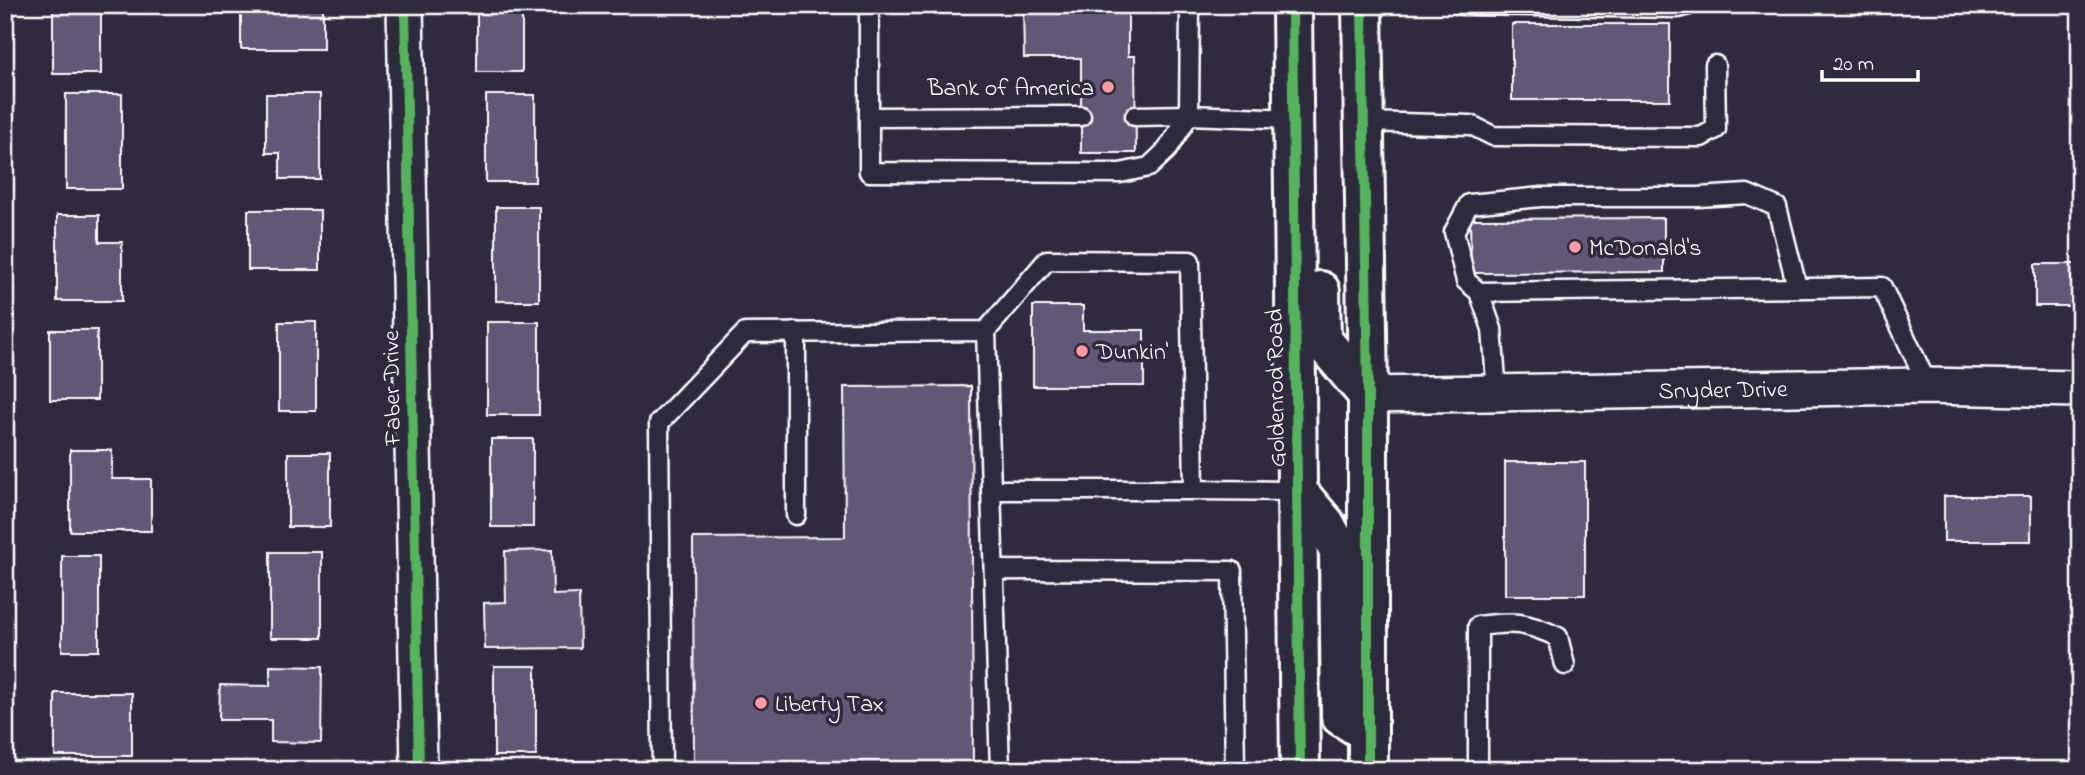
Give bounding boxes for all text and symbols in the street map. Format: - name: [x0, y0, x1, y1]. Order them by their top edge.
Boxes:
- scale bar: [1822, 38, 1919, 82]
- text: 20 m: [1833, 50, 1874, 80]
- place label: Bank of America: [926, 72, 1094, 107]
- marker: Bank of America: [1100, 79, 1116, 95]
- place label: McDonald's: [1589, 232, 1701, 267]
- marker: McDonald's: [1567, 239, 1583, 255]
- street label: Goldenrod Road: [1259, 308, 1296, 468]
- street label: Faber Drive: [375, 330, 412, 447]
- place label: Dunkin': [1095, 336, 1169, 371]
- marker: Dunkin': [1074, 343, 1090, 359]
- street label: Snyder Drive: [1658, 373, 1788, 411]
- place label: Liberty Tax: [775, 688, 884, 724]
- marker: Liberty Tax: [753, 695, 769, 711]

